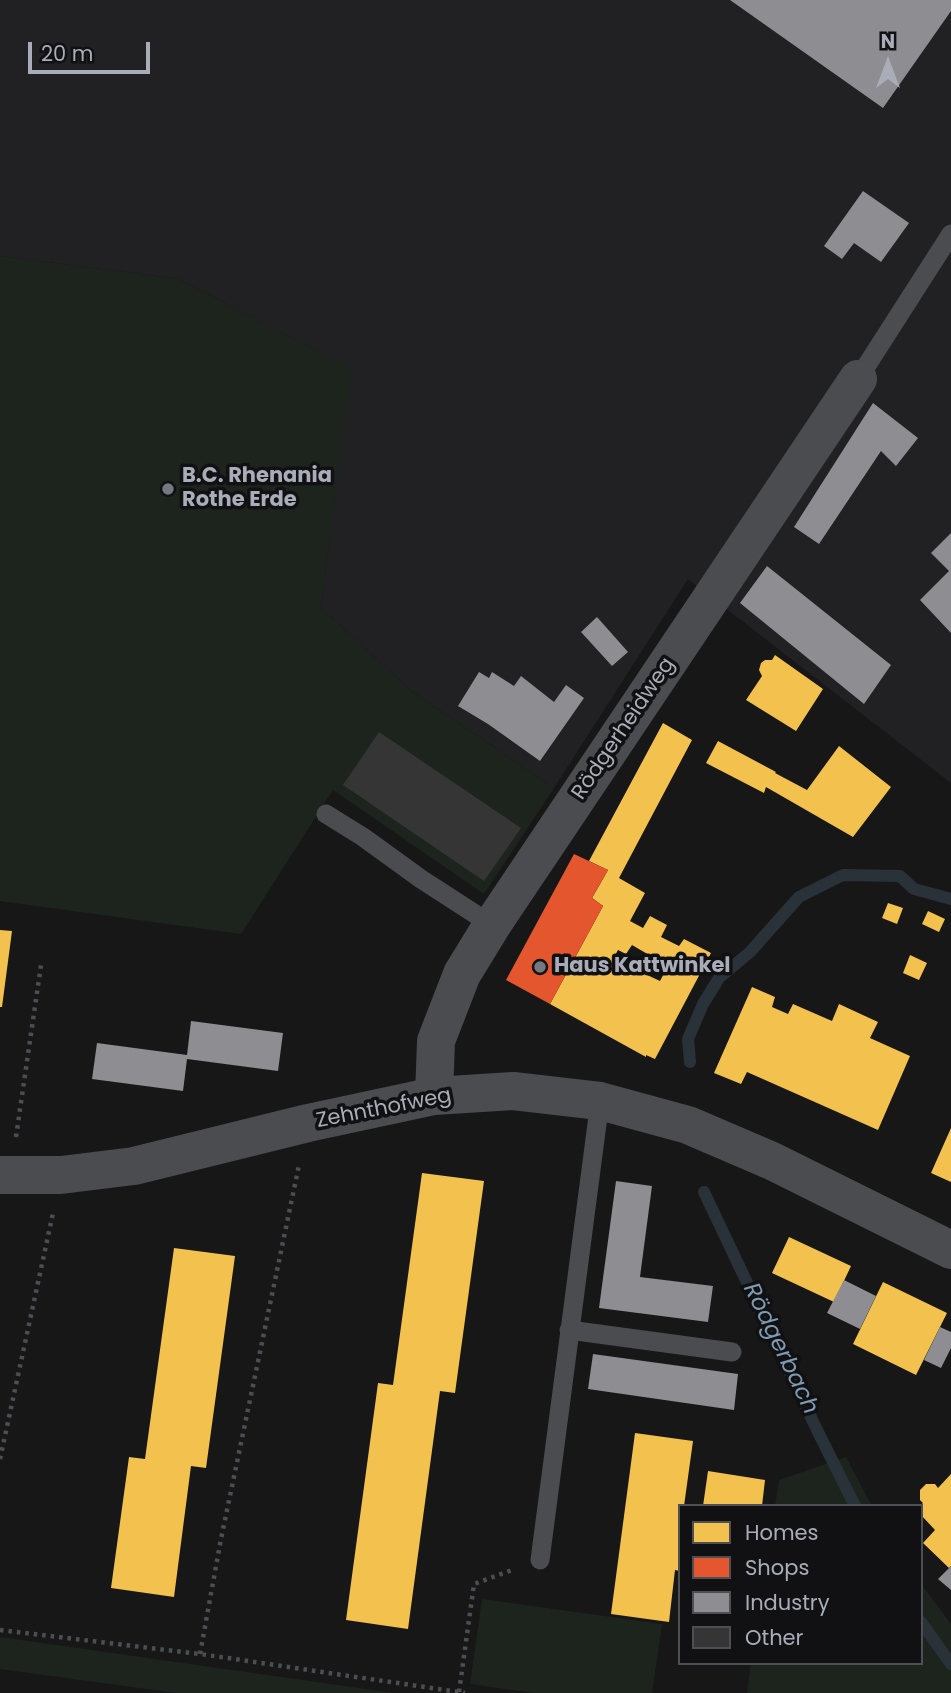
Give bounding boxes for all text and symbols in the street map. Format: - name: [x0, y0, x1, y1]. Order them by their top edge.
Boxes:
- scale bar: [32, 28, 154, 72]
- north arrow: [853, 28, 923, 98]
- text: N: [881, 28, 895, 55]
- text: 20 m: [41, 39, 94, 68]
- place label: B.C. Rhenania Rothe Erde: [182, 464, 332, 514]
- marker: B.C. Rhenania Rothe Erde: [160, 481, 176, 497]
- street label: Rödgerheidweg: [567, 653, 681, 805]
- place label: Haus Kattwinkel: [554, 954, 731, 980]
- marker: Haus Kattwinkel: [532, 959, 548, 975]
- street label: Zehnthofweg: [314, 1084, 454, 1134]
- water label: Rödgerbach: [736, 1279, 824, 1419]
- legend: [678, 1504, 923, 1665]
- text: Homes: [745, 1518, 819, 1547]
- text: Shops: [745, 1553, 809, 1582]
- text: Industry: [745, 1588, 830, 1617]
- text: Other: [745, 1623, 803, 1652]

